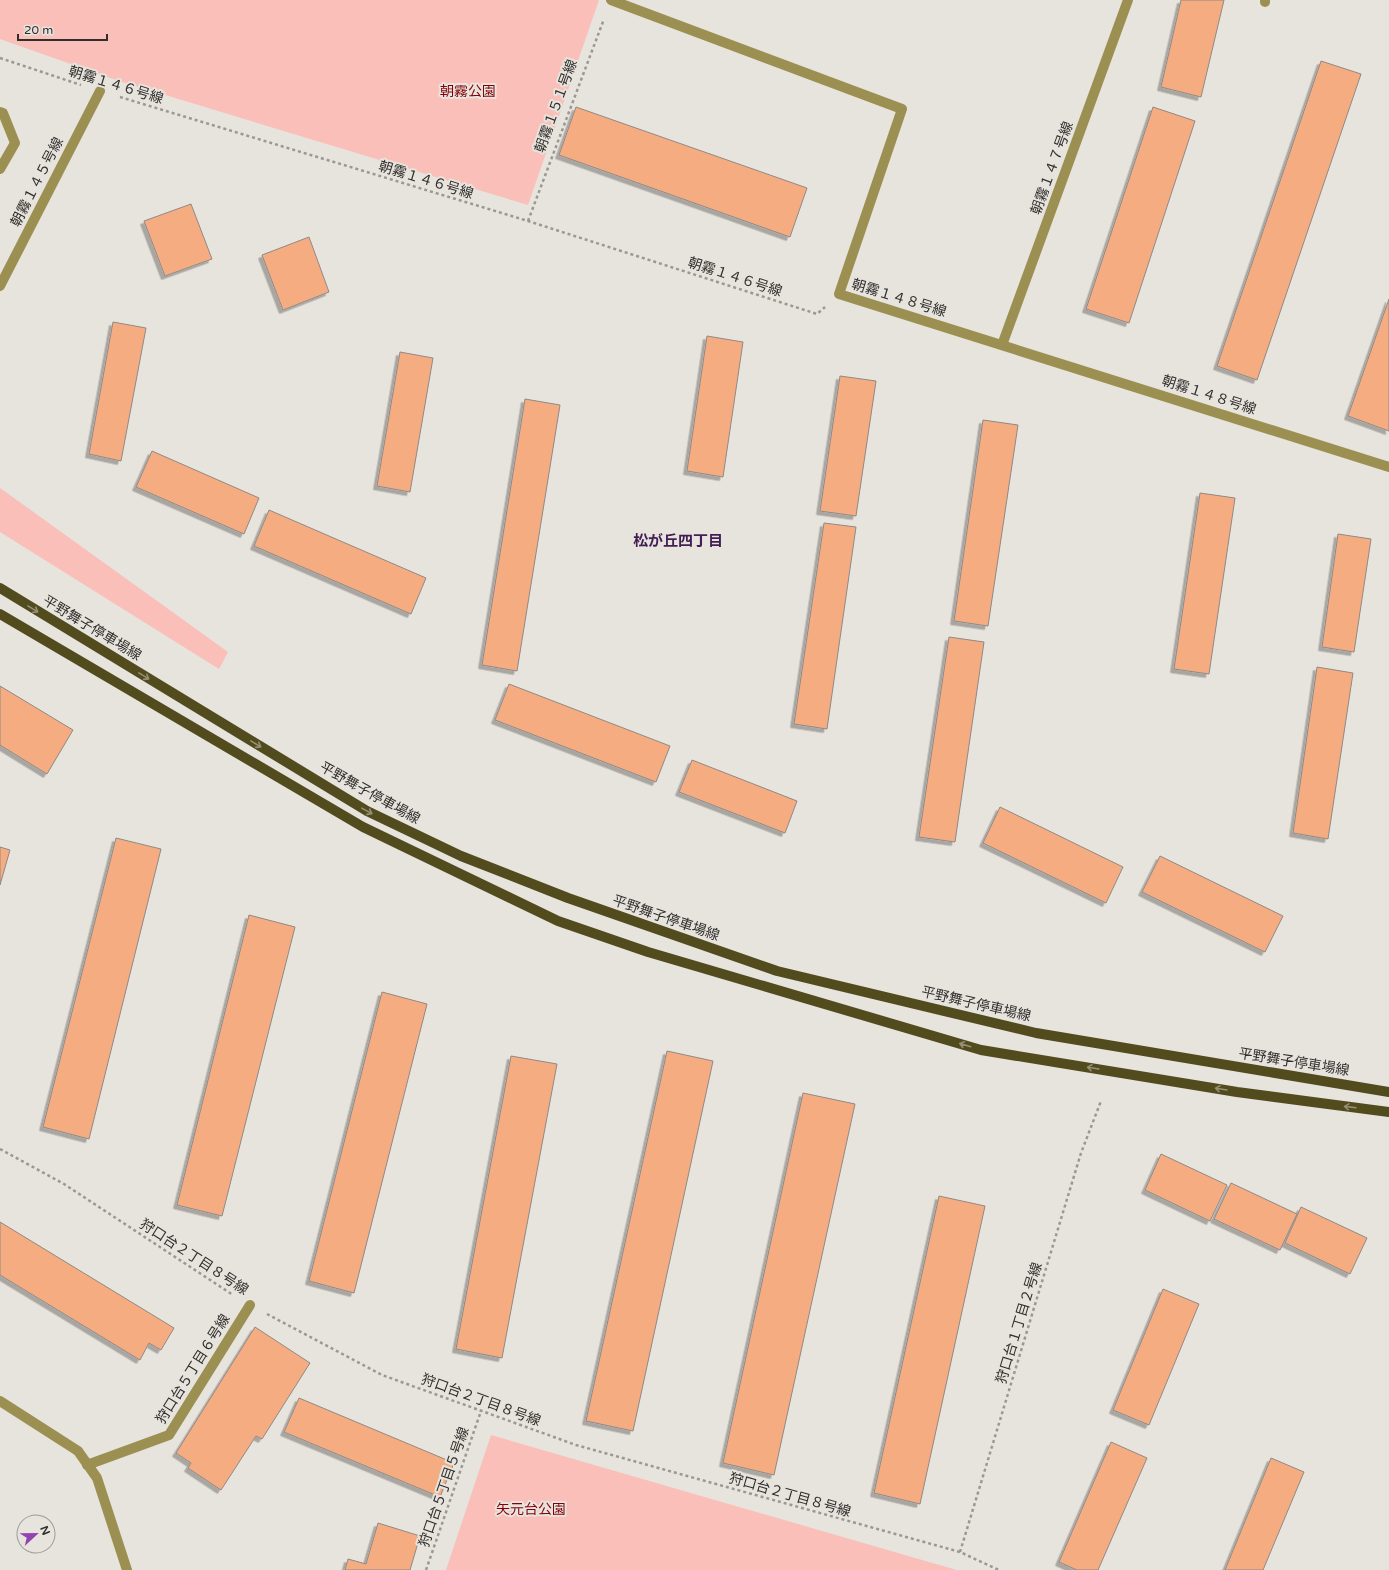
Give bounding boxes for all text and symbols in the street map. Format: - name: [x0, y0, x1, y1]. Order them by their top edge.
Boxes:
- scale bar: [18, 16, 107, 42]
- text: 20 m: [24, 23, 53, 37]
- street label: 朝霧１５１号線: [531, 57, 581, 155]
- street label: 朝霧１４６号線: [67, 63, 165, 107]
- park label: 朝霧公園: [440, 83, 496, 100]
- street label: 朝霧１４７号線: [1027, 119, 1077, 217]
- street label: 朝霧１４５号線: [7, 134, 67, 230]
- street label: 朝霧１４６号線: [377, 158, 475, 202]
- street label: 朝霧１４６号線: [686, 254, 784, 300]
- street label: 朝霧１４８号線: [850, 276, 948, 320]
- street label: 朝霧１４８号線: [1160, 372, 1258, 418]
- district label: 松が丘四丁目: [633, 532, 723, 550]
- street label: 平野舞子停車場線: [40, 592, 144, 664]
- one-way arrow: [27, 605, 39, 613]
- one-way arrow: [138, 673, 150, 681]
- one-way arrow: [250, 740, 262, 748]
- street label: 平野舞子停車場線: [317, 758, 423, 828]
- one-way arrow: [361, 807, 373, 815]
- street label: 平野舞子停車場線: [610, 892, 722, 944]
- street label: 平野舞子停車場線: [920, 983, 1032, 1025]
- one-way arrow: [959, 1041, 972, 1048]
- street label: 平野舞子停車場線: [1237, 1045, 1351, 1079]
- one-way arrow: [1087, 1064, 1100, 1072]
- one-way arrow: [1215, 1085, 1228, 1093]
- one-way arrow: [1344, 1103, 1357, 1111]
- street label: 狩口台２丁目８号線: [137, 1216, 251, 1298]
- street label: 狩口台１丁目２号線: [992, 1260, 1046, 1386]
- street label: 狩口台５丁目６号線: [152, 1311, 234, 1427]
- street label: 狩口台２丁目８号線: [419, 1370, 543, 1430]
- street label: 狩口台５丁目５号線: [415, 1425, 473, 1549]
- street label: 狩口台２丁目８号線: [727, 1469, 853, 1521]
- park label: 矢元台公園: [496, 1501, 566, 1518]
- north arrow: [16, 1514, 56, 1554]
- text: N: [37, 1524, 52, 1537]

